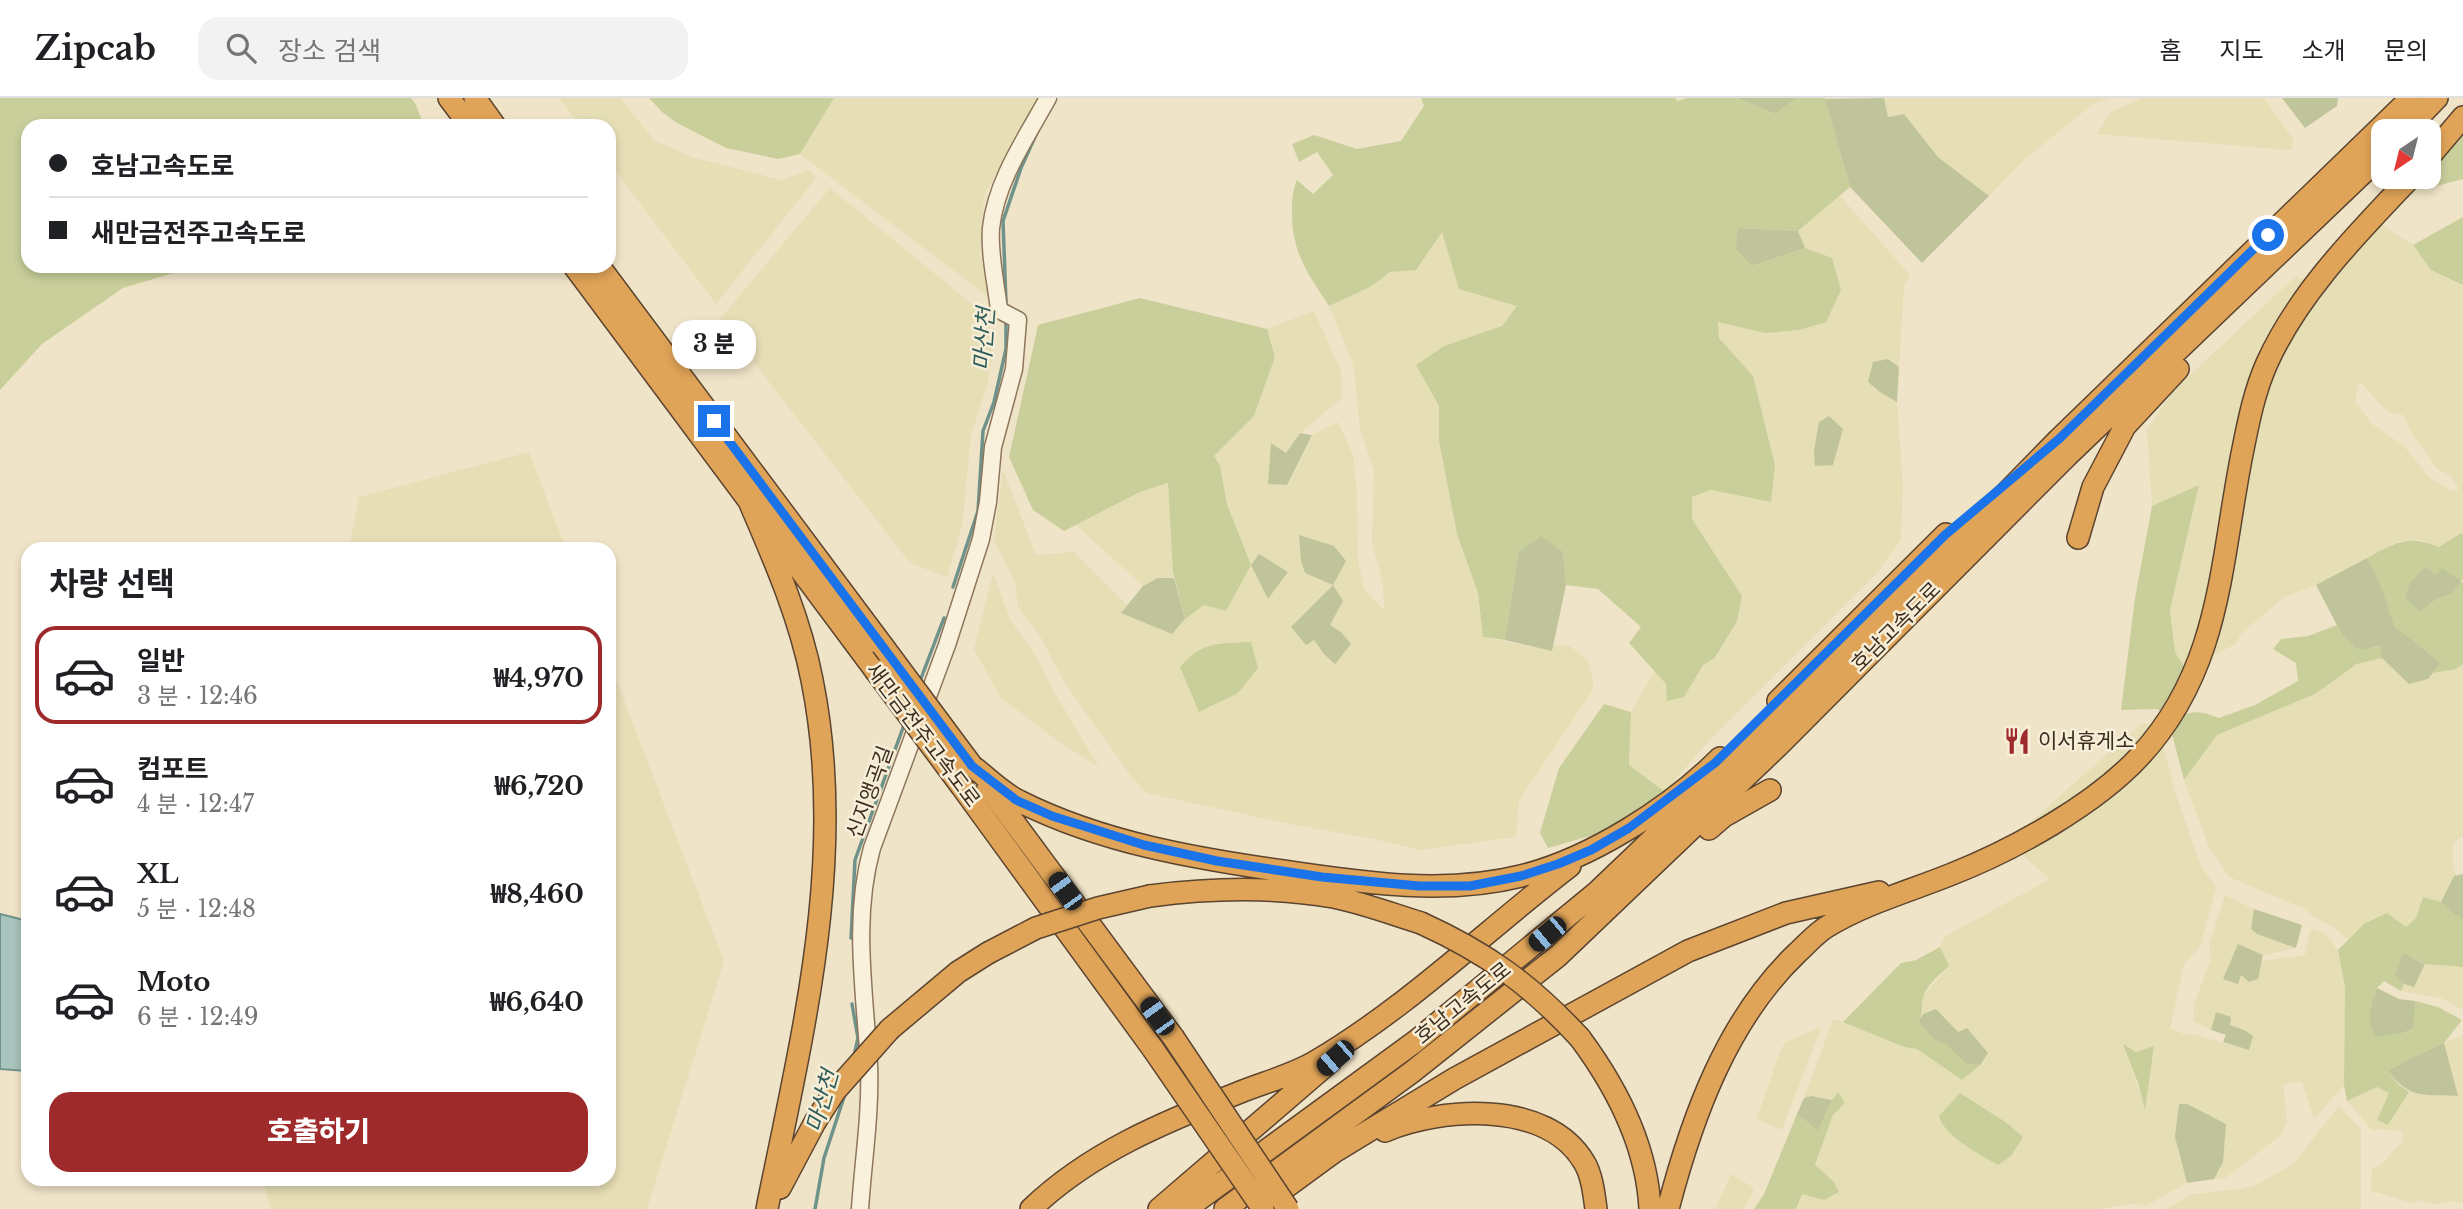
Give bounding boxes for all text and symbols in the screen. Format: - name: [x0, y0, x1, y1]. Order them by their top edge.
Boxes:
- search box: [198, 17, 688, 80]
- text: Zipcab: [35, 28, 156, 69]
- icon: search: [222, 29, 260, 67]
- text: 장소 검색: [278, 35, 381, 67]
- text: 홈: [2159, 36, 2181, 65]
- text: 지도: [2219, 36, 2264, 65]
- text: 소개: [2302, 36, 2346, 65]
- text: 문의: [2384, 36, 2428, 65]
- north arrow: [2371, 119, 2441, 189]
- map controls: [2371, 119, 2441, 189]
- text: 호남고속도로: [91, 150, 235, 182]
- text: 새만금전주고속도로: [91, 217, 306, 249]
- route start: [2252, 219, 2284, 251]
- water label: 마산천: [968, 304, 1000, 372]
- callout: 3 분: [672, 320, 756, 368]
- text: 3 분: [693, 330, 735, 358]
- route end: [698, 405, 730, 437]
- text: 차량 선택: [49, 564, 175, 604]
- street label: 호남고속도로: [1846, 577, 1946, 677]
- icon: car: [53, 644, 116, 707]
- text: 일반: [137, 645, 185, 677]
- street label: 새만금전주고속도로: [860, 658, 986, 812]
- text: ₩4,970: [494, 662, 584, 694]
- text: 3 분 · 12:46: [137, 682, 258, 710]
- restaurant icon: 이서휴게소: [2002, 726, 2032, 756]
- place label: 이서휴게소: [2038, 728, 2135, 754]
- street label: 신지앵곡길: [841, 742, 899, 842]
- icon: car: [53, 752, 116, 815]
- text: 컴포트: [137, 753, 209, 785]
- text: ₩6,720: [494, 770, 584, 802]
- text: 4 분 · 12:47: [137, 790, 254, 818]
- text: XL: [137, 858, 179, 890]
- icon: car: [53, 860, 116, 923]
- car: [1045, 868, 1086, 914]
- text: ₩8,460: [491, 878, 584, 910]
- text: 5 분 · 12:48: [137, 895, 256, 923]
- car: [1525, 912, 1570, 956]
- street label: 호남고속도로: [1410, 956, 1516, 1050]
- text: Moto: [137, 966, 210, 998]
- icon: car: [53, 968, 116, 1031]
- text: ₩6,640: [490, 986, 584, 1018]
- car: [1137, 993, 1178, 1039]
- text: 6 분 · 12:49: [137, 1003, 259, 1031]
- car: [1313, 1036, 1358, 1080]
- water label: 마산천: [800, 1064, 845, 1135]
- button: 호출하기: [49, 1092, 588, 1172]

